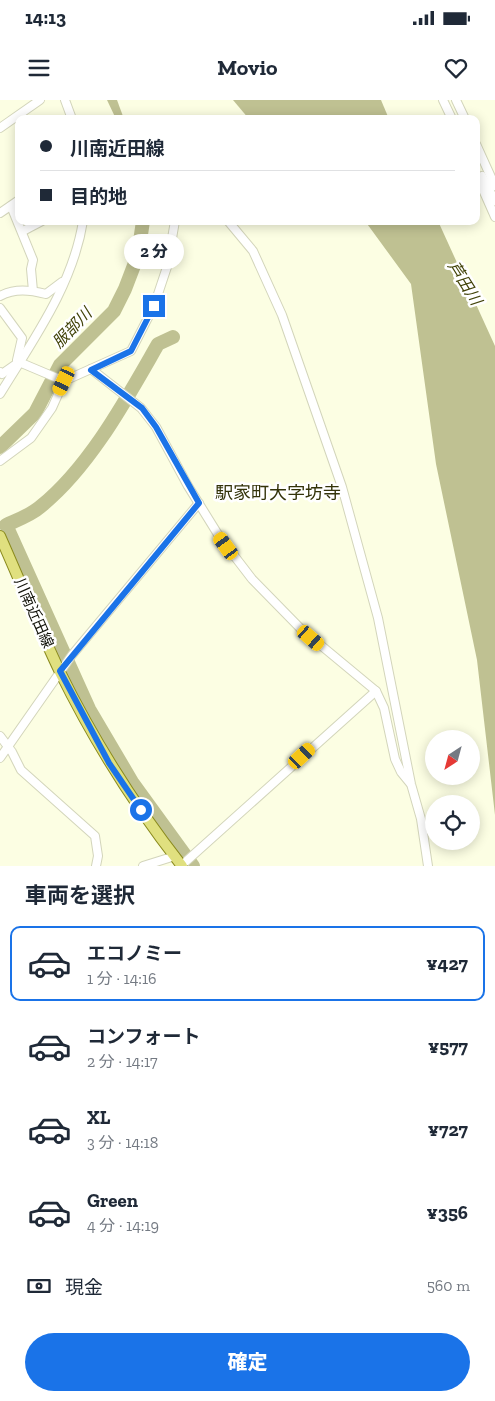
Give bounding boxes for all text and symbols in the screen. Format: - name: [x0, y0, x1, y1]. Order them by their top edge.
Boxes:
- text: 14:13: [25, 6, 66, 29]
- icon: menu: [25, 54, 53, 82]
- text: Movio: [217, 54, 278, 81]
- icon: heart: [442, 54, 470, 82]
- text: 川南近田線: [70, 137, 165, 160]
- text: 目的地: [70, 185, 127, 208]
- callout: 2 分: [124, 234, 184, 268]
- text: 2 分: [140, 242, 168, 261]
- water label: 芦田川: [444, 258, 487, 310]
- route end: [143, 295, 165, 317]
- water label: 服部川: [48, 303, 97, 352]
- car: [50, 364, 77, 398]
- district label: 駅家町大字坊寺: [215, 482, 341, 504]
- car: [211, 529, 240, 563]
- street label: 川南近田線: [11, 575, 57, 651]
- car: [294, 622, 327, 654]
- north arrow: [425, 730, 480, 785]
- map controls: [425, 730, 480, 850]
- car: [285, 740, 318, 772]
- button: locate: [425, 795, 480, 850]
- route start: [130, 799, 152, 821]
- text: 車両を選択: [25, 882, 135, 909]
- icon: car: [27, 941, 72, 986]
- text: エコノミー: [87, 942, 182, 965]
- text: ¥427: [426, 952, 468, 975]
- text: 1 分 · 14:16: [87, 969, 157, 988]
- icon: car: [27, 1024, 72, 1069]
- text: コンフォート: [87, 1025, 200, 1048]
- text: ¥577: [428, 1035, 468, 1058]
- text: 2 分 · 14:17: [87, 1052, 157, 1071]
- text: XL: [87, 1106, 110, 1129]
- icon: car: [27, 1107, 72, 1152]
- text: ¥727: [428, 1118, 468, 1141]
- text: 3 分 · 14:18: [87, 1133, 158, 1152]
- text: Green: [87, 1189, 138, 1212]
- icon: car: [27, 1190, 72, 1235]
- text: ¥356: [426, 1201, 468, 1224]
- text: 4 分 · 14:19: [87, 1216, 159, 1235]
- icon: cash: [25, 1272, 53, 1300]
- text: 現金: [65, 1276, 103, 1299]
- text: 560 m: [427, 1276, 470, 1295]
- button: 確定: [25, 1333, 470, 1391]

